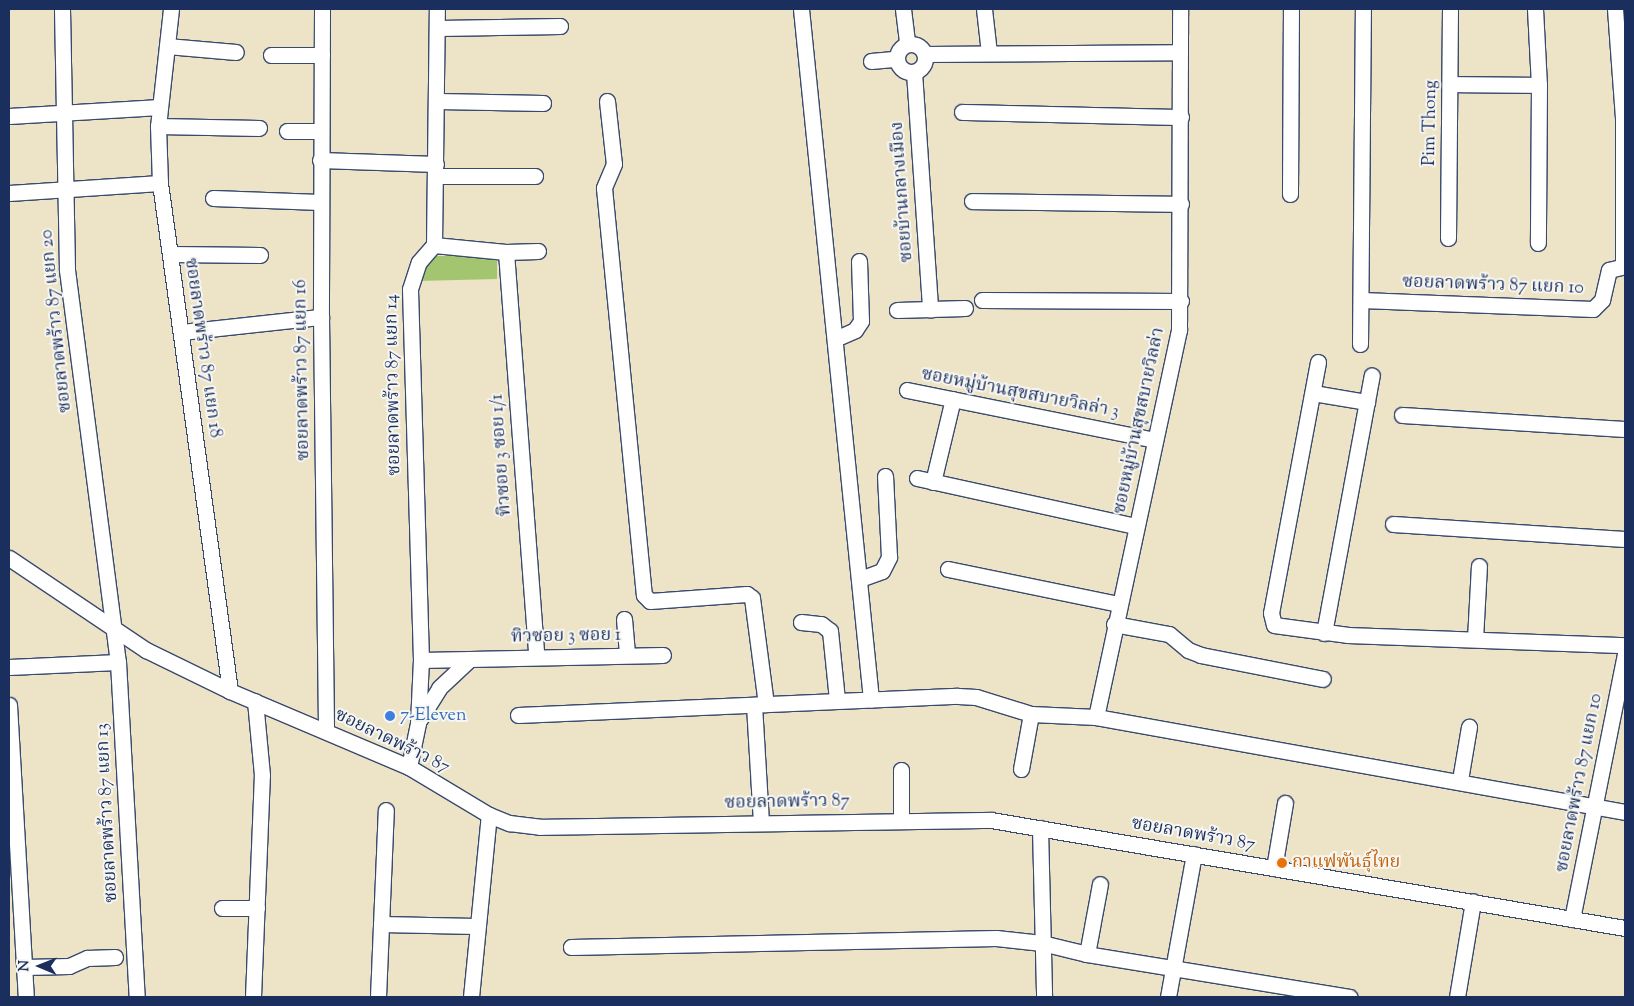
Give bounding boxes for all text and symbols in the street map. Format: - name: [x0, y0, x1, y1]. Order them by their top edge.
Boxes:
- street label: Pim Thong: [1419, 80, 1443, 166]
- street label: ซอยบ้านกลางเมือง: [887, 121, 919, 263]
- street label: ซอยลาดพร้าว 87 แยก 20: [37, 228, 77, 414]
- street label: ซอยลาดพร้าว 87 แยก 18: [179, 257, 225, 439]
- street label: ซอยลาดพร้าว 87 แยก 10: [1402, 272, 1584, 300]
- street label: ซอยลาดพร้าว 87 แยก 16: [291, 279, 315, 461]
- street label: ซอยลาดพร้าว 87 แยก 14: [382, 294, 406, 476]
- street label: ซอยหมู่บ้านสุขสบายวิลล่า: [1110, 326, 1170, 516]
- street label: ซอยหมู่บ้านสุขสบายวิลล่า 3: [919, 364, 1121, 424]
- street label: ทิวซอย 3 ซอย 1/1: [487, 393, 517, 517]
- street label: ทิวซอย 3 ซอย 1: [511, 625, 621, 649]
- street label: ซอยลาดพร้าว 87 แยก 10: [1552, 692, 1608, 874]
- street label: ซอยลาดพร้าว 87: [331, 705, 453, 779]
- place label: 7-Eleven: [400, 705, 467, 727]
- marker: 7-Eleven: [384, 710, 396, 722]
- street label: ซอยลาดพร้าว 87 แยก 13: [93, 723, 123, 903]
- street label: ซอยลาดพร้าว 87: [724, 791, 850, 815]
- street label: ซอยลาดพร้าว 87: [1129, 813, 1257, 857]
- place label: กาแฟพันธ์ุไทย: [1292, 852, 1400, 874]
- marker: กาแฟพันธ์ุไทย: [1276, 857, 1288, 869]
- north arrow: [15, 941, 65, 991]
- text: N: [15, 960, 35, 972]

